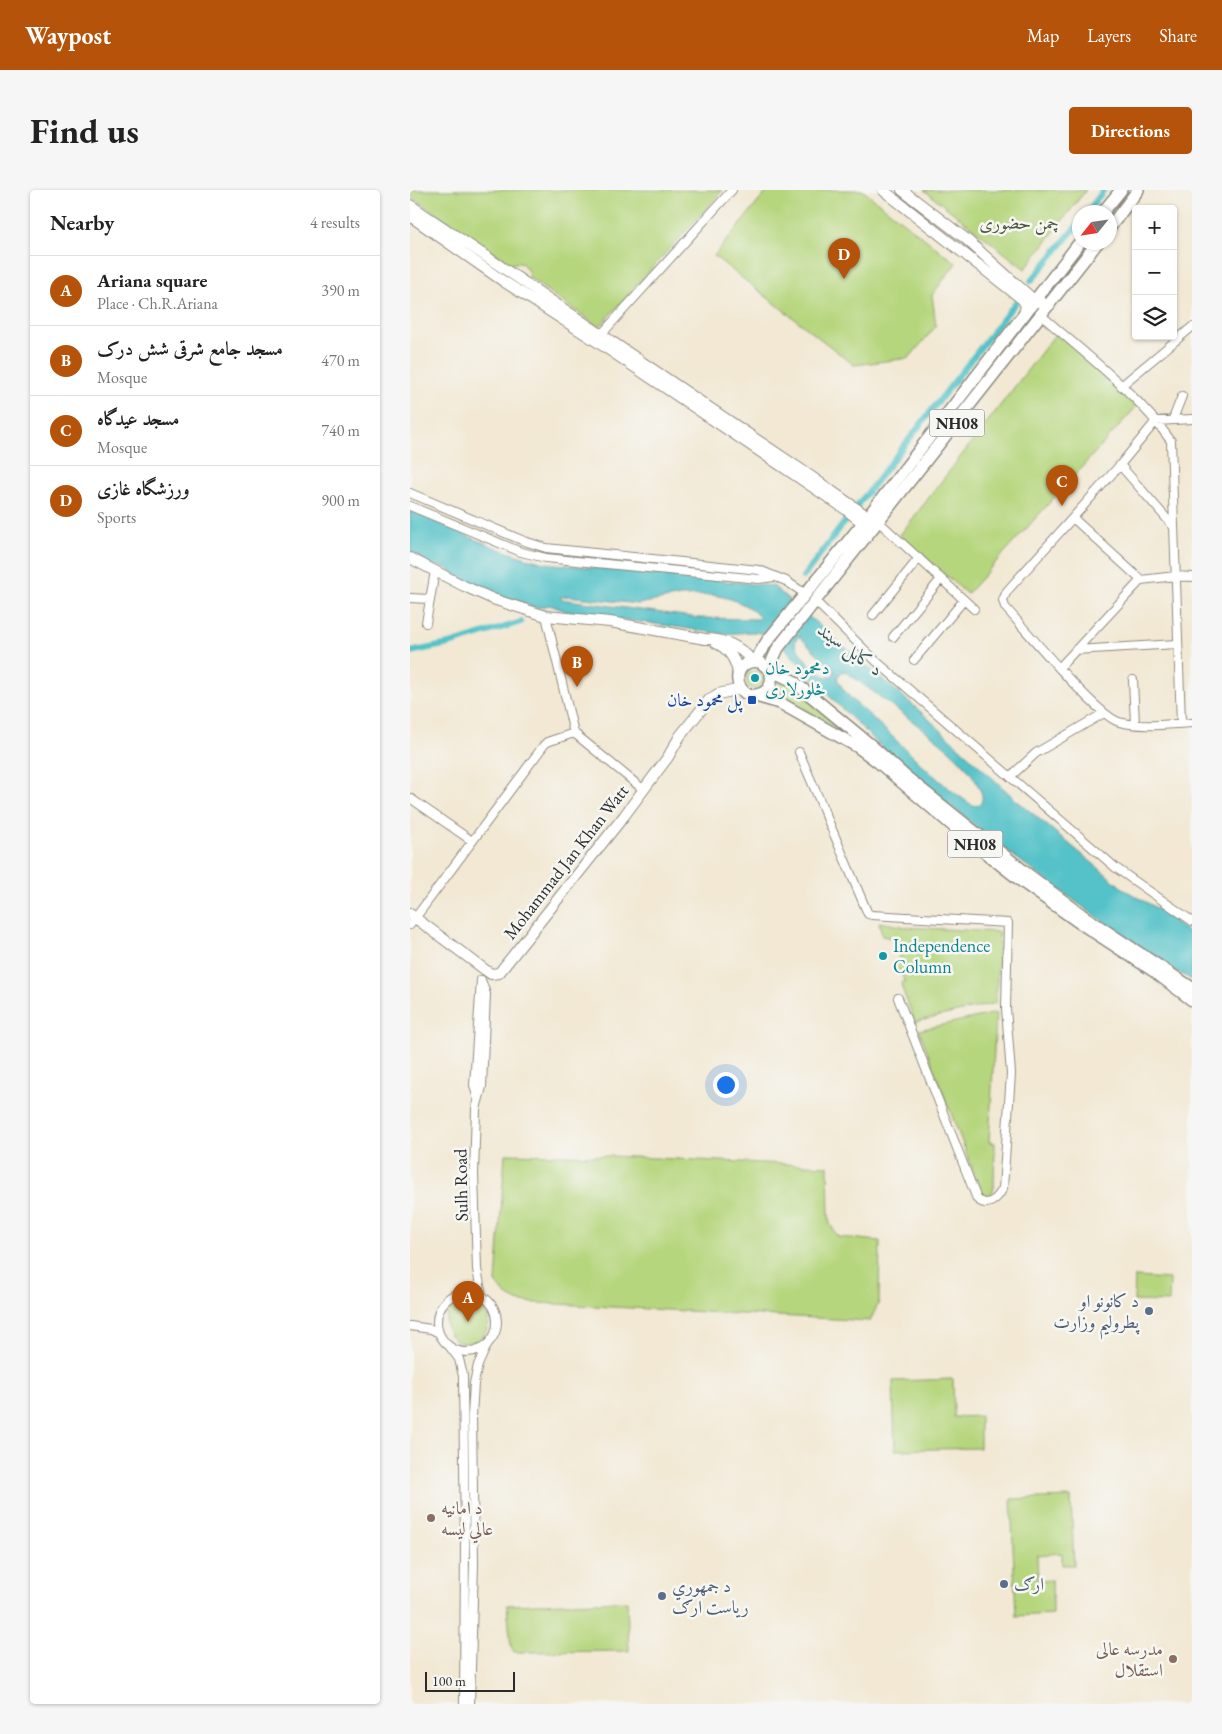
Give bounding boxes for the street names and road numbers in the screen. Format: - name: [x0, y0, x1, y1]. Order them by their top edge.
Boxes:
- road number: NH08: [930, 410, 984, 437]
- street label: Mohammad Jan Khan Watt: [498, 779, 633, 944]
- road number: NH08: [948, 831, 1002, 858]
- street label: Sulh Road: [448, 1148, 473, 1222]

